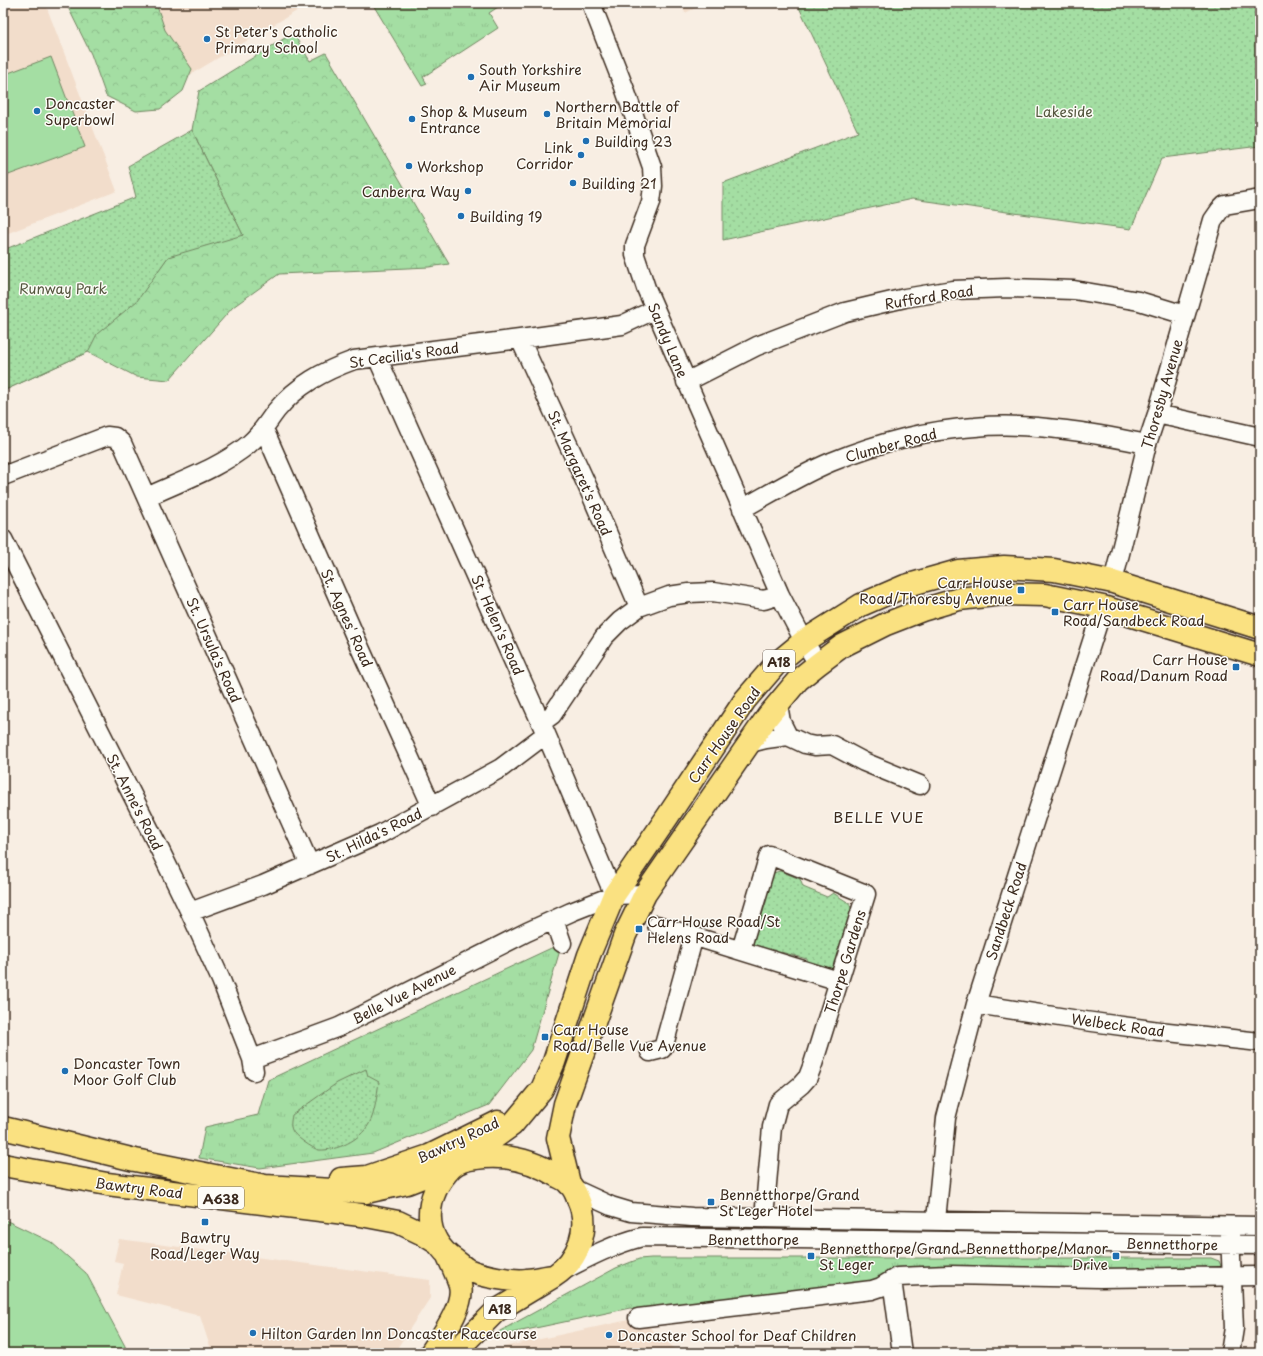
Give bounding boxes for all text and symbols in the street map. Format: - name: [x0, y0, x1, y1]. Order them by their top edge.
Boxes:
- place label: St Peter's Catholic Primary School: [215, 21, 338, 58]
- marker: St Peter's Catholic Primary School: [202, 34, 212, 44]
- place label: South Yorkshire Air Museum: [479, 59, 582, 96]
- marker: South Yorkshire Air Museum: [466, 72, 476, 82]
- place label: Doncaster Superbowl: [45, 93, 115, 130]
- place label: Northern Battle of Britain Memorial: [555, 96, 680, 133]
- place label: Shop & Museum Entrance: [420, 101, 528, 138]
- park label: Lakeside: [1035, 101, 1093, 122]
- marker: Doncaster Superbowl: [32, 106, 42, 116]
- marker: Northern Battle of Britain Memorial: [542, 109, 552, 119]
- marker: Shop & Museum Entrance: [407, 114, 417, 124]
- place label: Building 23: [594, 131, 672, 152]
- marker: Building 23: [581, 136, 591, 146]
- place label: Link Corridor: [516, 137, 574, 174]
- marker: Link Corridor: [576, 150, 586, 160]
- place label: Workshop: [417, 156, 484, 177]
- marker: Workshop: [404, 161, 414, 171]
- place label: Building 21: [581, 173, 656, 194]
- marker: Building 21: [568, 178, 578, 188]
- place label: Canberra Way: [362, 181, 460, 202]
- marker: Canberra Way: [463, 186, 473, 196]
- place label: Building 19: [469, 206, 542, 227]
- marker: Building 19: [456, 211, 466, 221]
- park label: Runway Park: [19, 278, 108, 299]
- street label: Rufford Road: [883, 280, 975, 314]
- street label: Sandy Lane: [643, 299, 693, 381]
- street label: Thoresby Avenue: [1136, 336, 1188, 452]
- street label: St Cecilia's Road: [348, 337, 460, 373]
- street label: St. Margaret's Road: [543, 407, 617, 539]
- street label: Clumber Road: [843, 423, 939, 467]
- street label: St. Agnes' Road: [316, 565, 378, 671]
- street label: St. Helen's Road: [466, 571, 530, 679]
- place label: Carr House Road/Thoresby Avenue: [859, 572, 1013, 609]
- marker: Carr House Road/Thoresby Avenue: [1016, 585, 1026, 595]
- street label: St. Ursula's Road: [181, 594, 247, 706]
- place label: Carr House Road/Sandbeck Road: [1063, 594, 1205, 631]
- marker: Carr House Road/Sandbeck Road: [1050, 607, 1060, 617]
- place label: Carr House Road/Danum Road: [1100, 649, 1228, 686]
- road number: A18: [763, 650, 795, 672]
- marker: Carr House Road/Danum Road: [1231, 662, 1241, 672]
- street label: Carr House Road: [683, 682, 765, 788]
- street label: St. Anne's Road: [102, 750, 168, 854]
- street label: St. Hilda's Road: [322, 803, 426, 867]
- district label: BELLE VUE: [833, 805, 925, 828]
- street label: Sandbeck Road: [980, 859, 1032, 963]
- street label: Thorpe Gardens: [819, 907, 871, 1017]
- place label: Carr House Road/St Helens Road: [647, 911, 781, 948]
- marker: Carr House Road/St Helens Road: [634, 924, 644, 934]
- street label: Belle Vue Avenue: [348, 959, 460, 1029]
- street label: Welbeck Road: [1070, 1008, 1166, 1042]
- place label: Carr House Road/Belle Vue Avenue: [553, 1019, 706, 1056]
- marker: Carr House Road/Belle Vue Avenue: [540, 1032, 550, 1042]
- place label: Doncaster Town Moor Golf Club: [73, 1053, 180, 1090]
- marker: Doncaster Town Moor Golf Club: [60, 1066, 70, 1076]
- street label: Bawtry Road: [414, 1112, 502, 1168]
- street label: Bawtry Road: [94, 1172, 184, 1204]
- place label: Bennetthorpe/Grand St Leger Hotel: [719, 1184, 860, 1221]
- road number: A638: [198, 1187, 244, 1209]
- marker: Bennetthorpe/Grand St Leger Hotel: [706, 1197, 716, 1207]
- marker: Bawtry Road/Leger Way: [200, 1217, 210, 1227]
- place label: Bawtry Road/Leger Way: [150, 1227, 260, 1264]
- street label: Bennetthorpe: [707, 1229, 799, 1250]
- street label: Bennetthorpe: [1126, 1233, 1218, 1255]
- place label: Bennetthorpe/Grand St Leger: [819, 1238, 960, 1275]
- place label: Bennetthorpe/Manor Drive: [965, 1238, 1108, 1275]
- marker: Bennetthorpe/Grand St Leger: [806, 1251, 816, 1261]
- marker: Bennetthorpe/Manor Drive: [1111, 1251, 1121, 1261]
- road number: A18: [484, 1297, 516, 1319]
- place label: Hilton Garden Inn Doncaster Racecourse: [261, 1323, 537, 1344]
- place label: Doncaster School for Deaf Children: [617, 1325, 856, 1346]
- marker: Hilton Garden Inn Doncaster Racecourse: [248, 1328, 258, 1338]
- marker: Doncaster School for Deaf Children: [604, 1330, 614, 1340]

